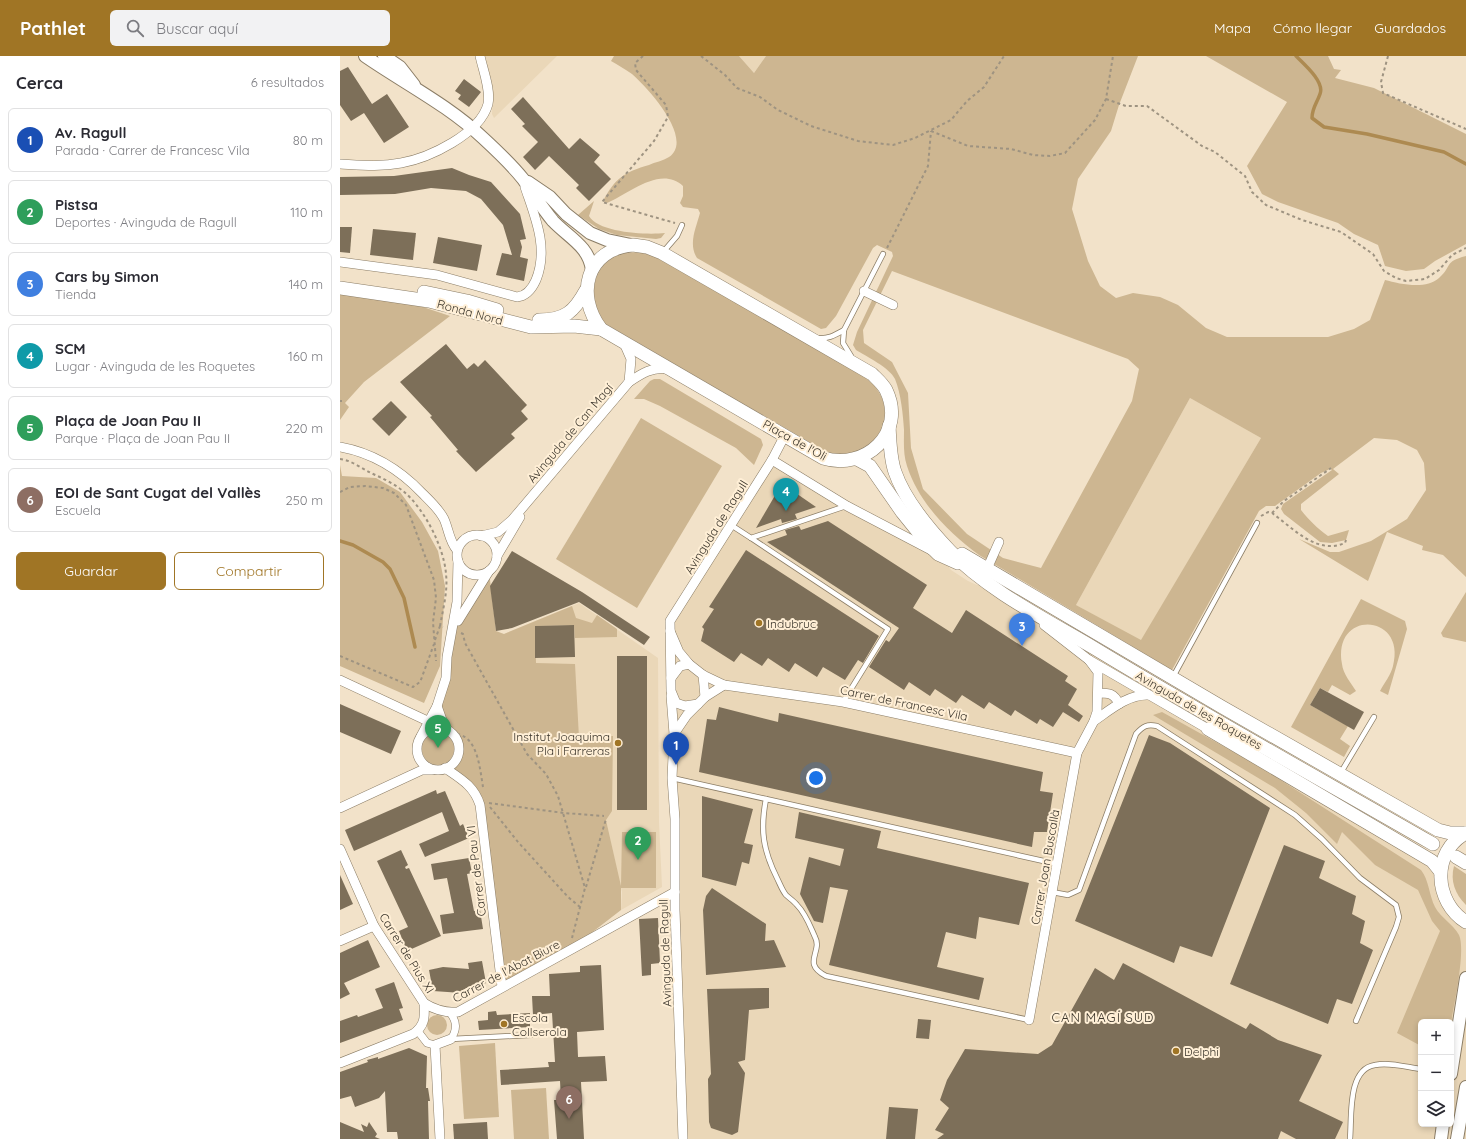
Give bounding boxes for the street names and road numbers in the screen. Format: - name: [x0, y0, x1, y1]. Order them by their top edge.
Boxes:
- street label: Ronda Nord: [435, 296, 505, 328]
- street label: Avinguda de Can Magí: [524, 380, 616, 486]
- street label: Plaça de l'Oli: [760, 416, 830, 464]
- street label: Avinguda de Ragull: [681, 477, 751, 577]
- street label: Avinguda de les Roquetes: [1133, 668, 1265, 753]
- street label: Carrer de Francesc Vila: [839, 682, 969, 724]
- street label: Carrer Joan Buscallà: [1027, 808, 1063, 926]
- street label: Carrer de Pau VI: [463, 825, 489, 917]
- street label: Avinguda de Ragull: [656, 899, 674, 1007]
- street label: Carrer de Pius XI: [376, 910, 438, 996]
- street label: Carrer de l'Abat Biure: [450, 936, 562, 1006]

